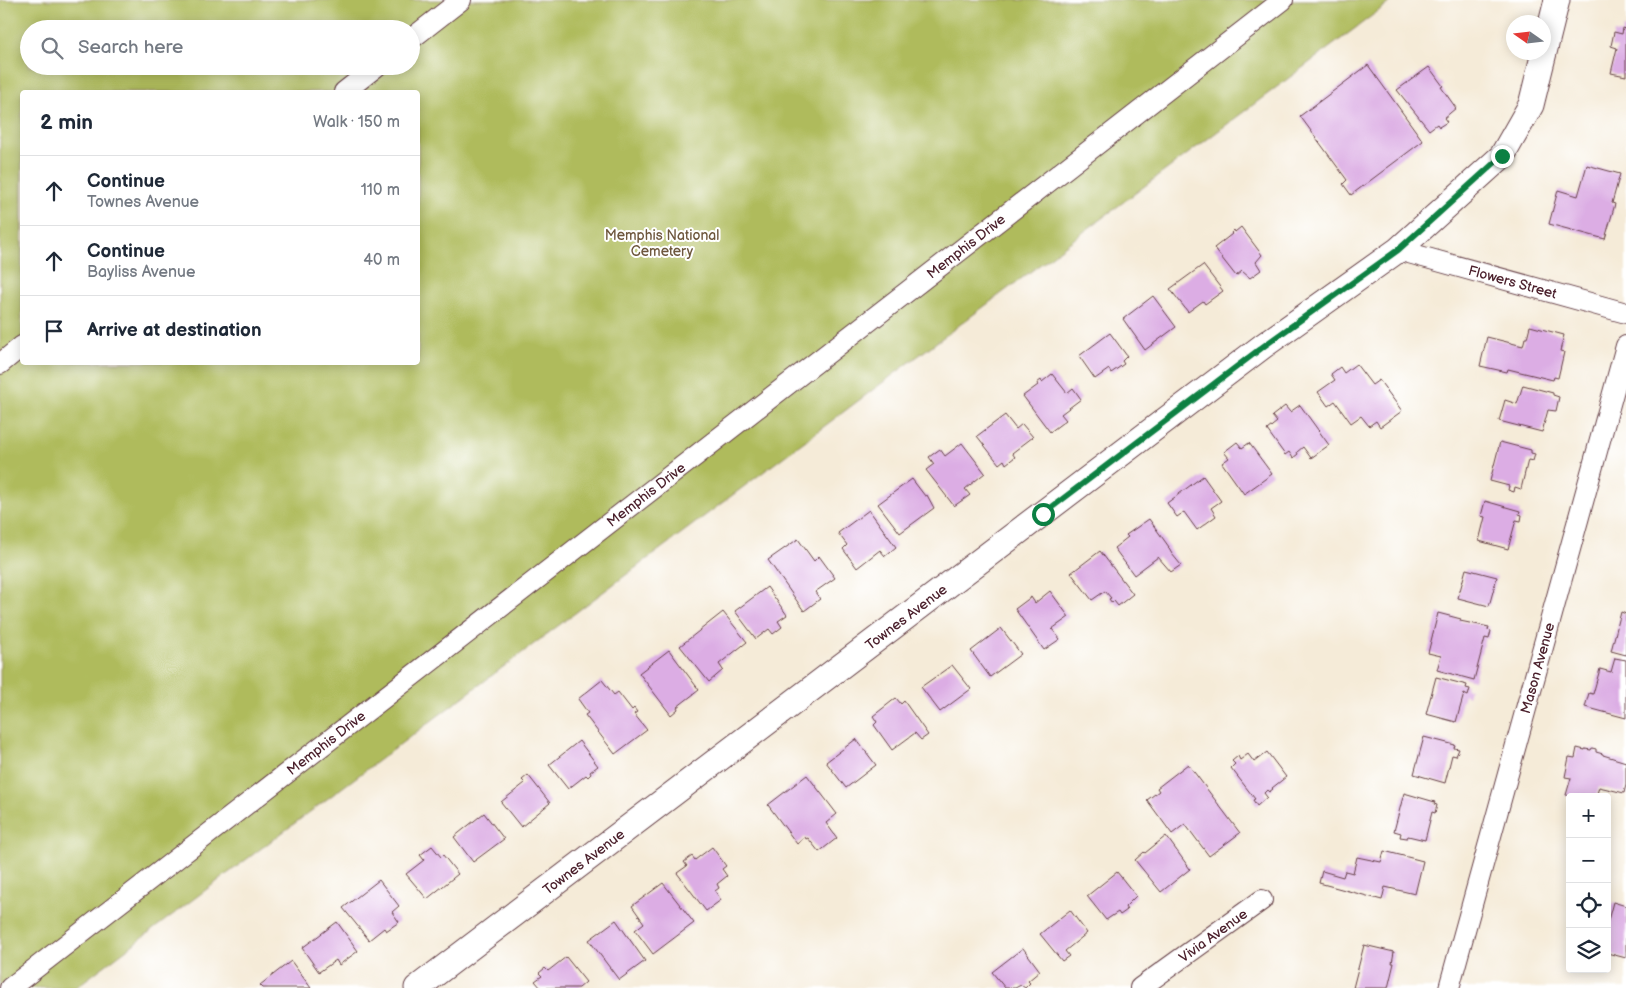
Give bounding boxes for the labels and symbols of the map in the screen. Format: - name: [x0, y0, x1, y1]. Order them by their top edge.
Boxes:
- north arrow: [1506, 15, 1551, 60]
- route end: [1491, 145, 1514, 168]
- street label: Memphis Drive: [923, 210, 1009, 282]
- park label: Memphis National Cemetery: [605, 227, 719, 260]
- street label: Flowers Street: [1467, 261, 1559, 302]
- street label: Memphis Drive: [603, 459, 689, 530]
- route start: [1032, 503, 1055, 526]
- street label: Townes Avenue: [862, 580, 950, 653]
- street label: Mason Avenue: [1517, 621, 1558, 715]
- street label: Memphis Drive: [283, 707, 369, 779]
- street label: Townes Avenue: [539, 825, 628, 898]
- street label: Vivia Avenue: [1175, 905, 1251, 966]

